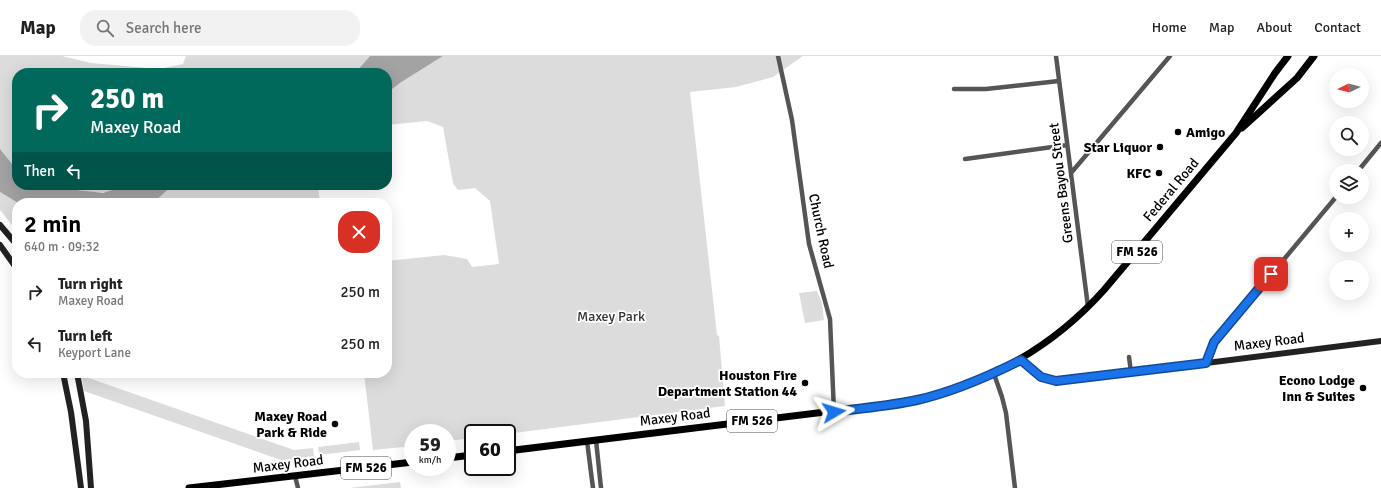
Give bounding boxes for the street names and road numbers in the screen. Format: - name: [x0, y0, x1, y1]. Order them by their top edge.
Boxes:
- street label: Greens Bayou Street: [1045, 122, 1077, 244]
- street label: Federal Road: [1140, 155, 1202, 225]
- street label: Church Road: [805, 192, 837, 270]
- road number: FM 526: [1112, 241, 1162, 263]
- street label: Maxey Road: [1233, 329, 1305, 355]
- street label: Maxey Road: [639, 404, 711, 430]
- road number: FM 526: [727, 410, 777, 432]
- street label: Maxey Road: [252, 451, 324, 477]
- road number: FM 526: [341, 457, 391, 479]

